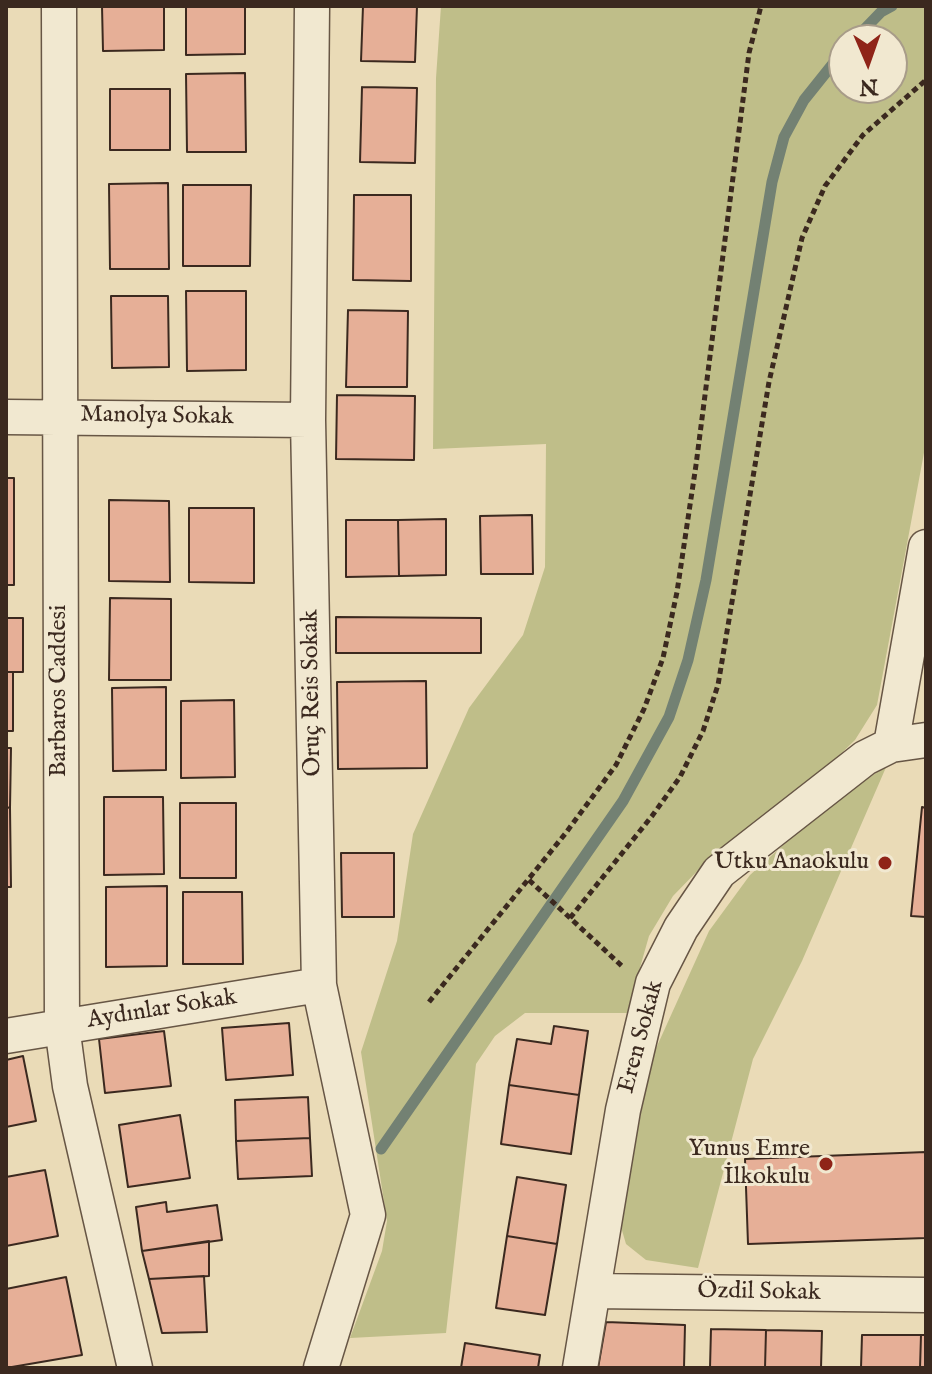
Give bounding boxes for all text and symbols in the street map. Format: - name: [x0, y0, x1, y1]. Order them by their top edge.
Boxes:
- north arrow: [828, 24, 908, 104]
- text: N: [859, 72, 879, 100]
- street label: Manolya Sokak: [80, 401, 234, 433]
- street label: Barbaros Caddesi: [46, 605, 74, 777]
- street label: Oruç Reis Sokak: [297, 609, 329, 777]
- place label: Utku Anaokulu: [714, 849, 869, 877]
- marker: Utku Anaokulu: [876, 854, 894, 872]
- street label: Eren Sokak: [613, 977, 671, 1097]
- street label: Aydınlar Sokak: [85, 984, 239, 1036]
- place label: Yunus Emre İlkokulu: [689, 1136, 810, 1192]
- marker: Yunus Emre İlkokulu: [817, 1155, 835, 1173]
- street label: Özdil Sokak: [697, 1278, 821, 1308]

